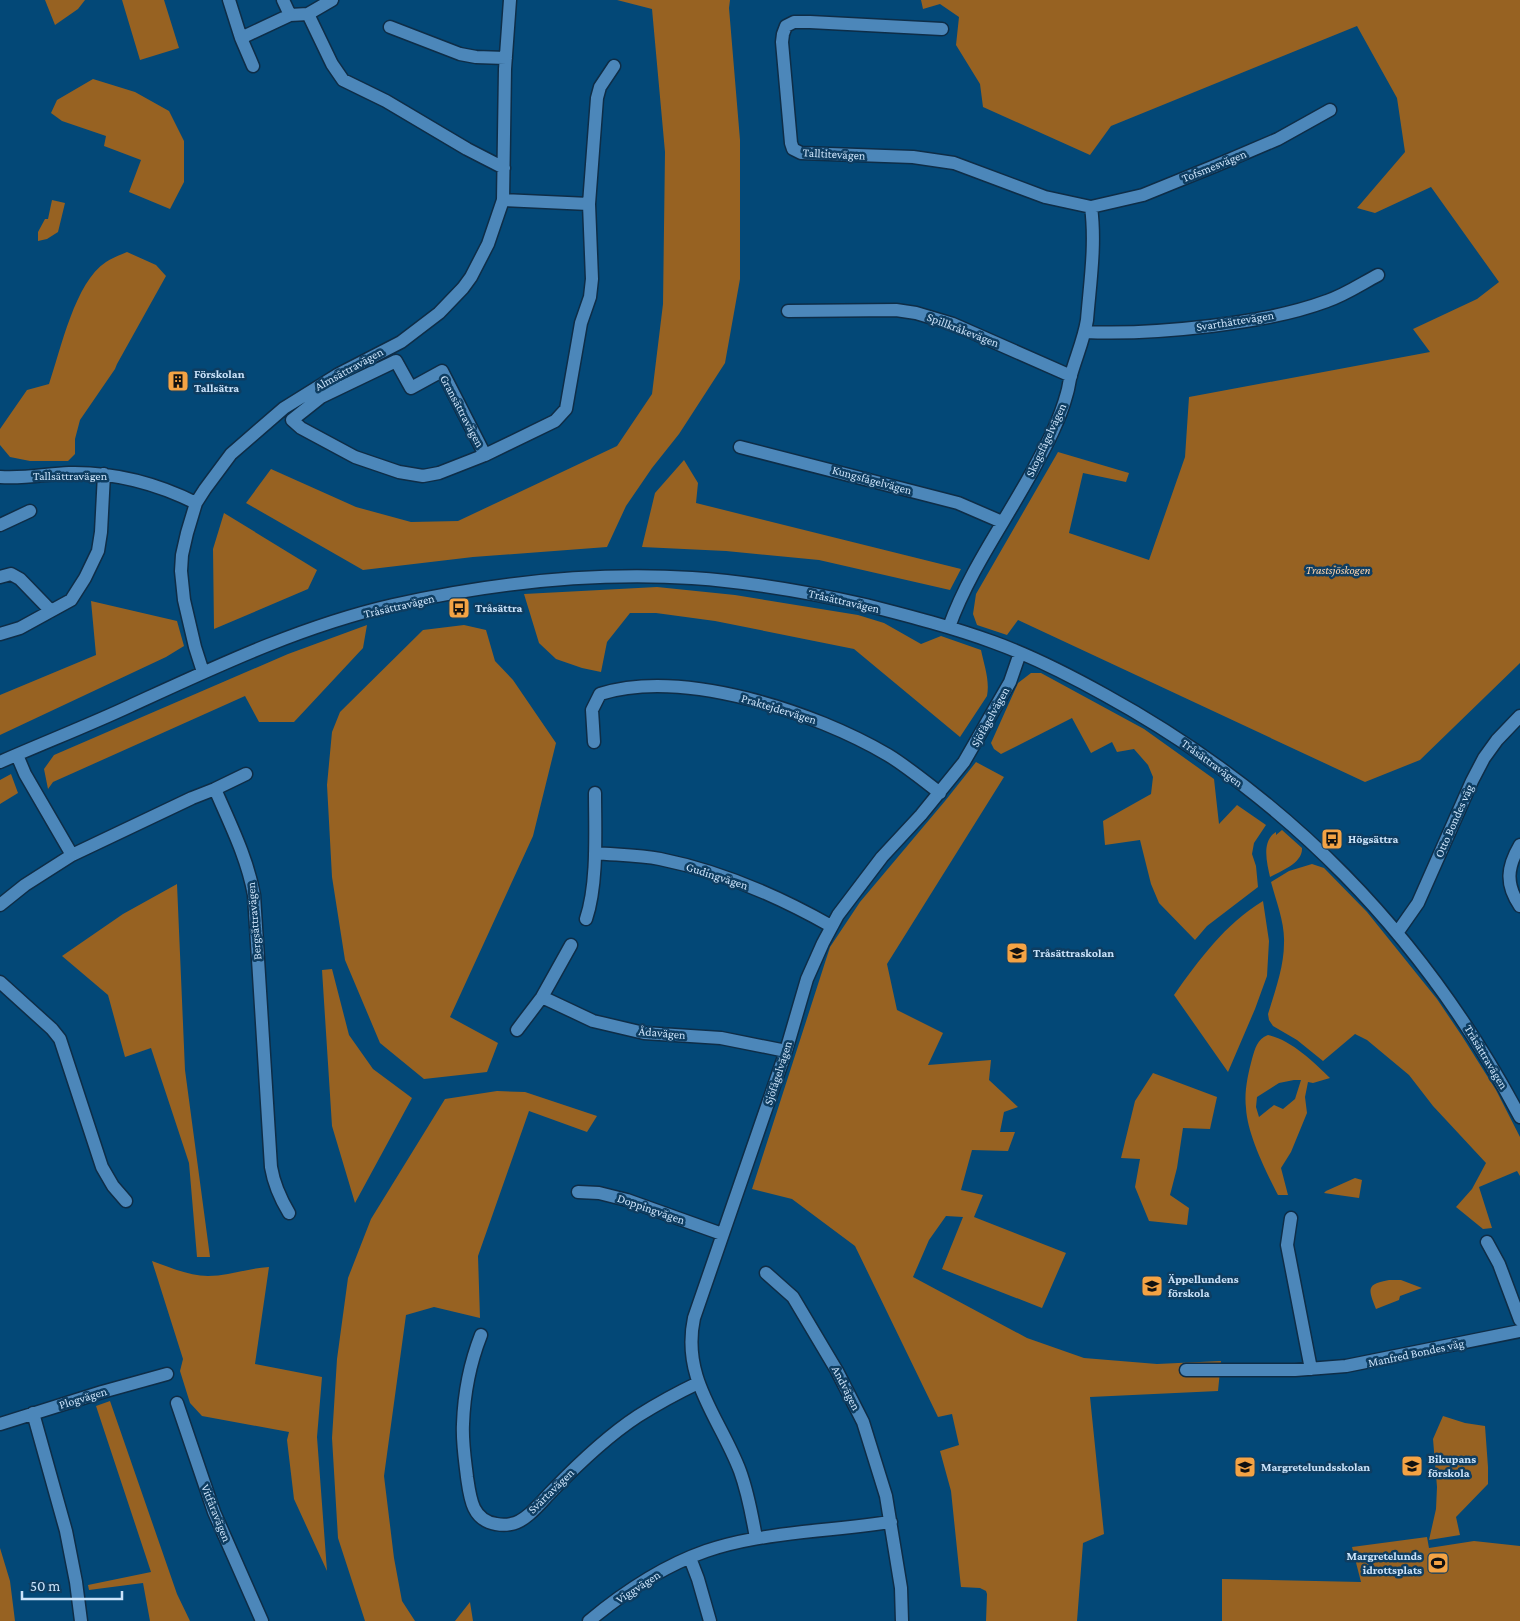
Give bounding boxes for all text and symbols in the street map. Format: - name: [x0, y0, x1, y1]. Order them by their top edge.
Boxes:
- street label: Talltitevägen: [802, 145, 866, 163]
- street label: Tofsmesvägen: [1180, 147, 1249, 185]
- street label: Svarthättevägen: [1195, 308, 1275, 334]
- street label: Spillkråkevägen: [925, 310, 1002, 350]
- street label: Almsättravägen: [312, 344, 386, 394]
- place label: Förskolan Tallsätra: [194, 367, 245, 395]
- building icon: Förskolan Tallsätra: [166, 369, 190, 393]
- street label: Gransättravägen: [437, 372, 487, 450]
- street label: Skogsfågelvägen: [1023, 401, 1069, 479]
- street label: Kungsfågelvägen: [831, 463, 914, 497]
- street label: Tallsättravägen: [33, 469, 108, 483]
- park label: Trastsjöskogen: [1305, 563, 1371, 577]
- street label: Tråsättravägen: [807, 586, 881, 616]
- street label: Tråsättravägen: [362, 591, 436, 621]
- bus stop icon: Tråsättra: [447, 596, 471, 620]
- place label: Tråsättra: [475, 601, 523, 615]
- street label: Sjöfågelvägen: [968, 684, 1012, 749]
- street label: Praktejdervägen: [740, 691, 819, 727]
- street label: Tråsättravägen: [1179, 736, 1246, 790]
- street label: Otto Bondes väg: [1432, 782, 1476, 860]
- bus stop icon: Högsättra: [1320, 827, 1344, 851]
- place label: Högsättra: [1348, 832, 1398, 846]
- street label: Gudingvägen: [684, 859, 750, 893]
- street label: Bergsättravägen: [244, 881, 264, 960]
- school or university icon: Tråsättraskolan: [1005, 941, 1029, 965]
- place label: Tråsättraskolan: [1033, 946, 1114, 960]
- street label: Tråsättravägen: [1461, 1022, 1511, 1092]
- street label: Ådavägen: [638, 1024, 687, 1042]
- street label: Sjöfågelvägen: [761, 1039, 795, 1107]
- street label: Doppingvägen: [615, 1191, 687, 1227]
- place label: Äppellundens förskola: [1167, 1272, 1239, 1300]
- school or university icon: Äppellundens förskola: [1140, 1274, 1164, 1298]
- street label: Manfred Bondes väg: [1367, 1336, 1465, 1370]
- street label: Andvägen: [829, 1363, 863, 1413]
- street label: Plogvägen: [57, 1384, 109, 1412]
- place label: Bikupans förskola: [1428, 1452, 1476, 1480]
- school or university icon: Bikupans förskola: [1400, 1454, 1424, 1478]
- school or university icon: Margretelundsskolan: [1233, 1455, 1257, 1479]
- place label: Margretelundsskolan: [1261, 1460, 1370, 1474]
- street label: Svärtavägen: [525, 1465, 577, 1516]
- street label: Vitfåravägen: [198, 1482, 234, 1544]
- place label: Margretelunds idrottsplats: [1347, 1549, 1422, 1577]
- sports icon: Margretelunds idrottsplats: [1426, 1551, 1450, 1575]
- street label: Viggvägen: [613, 1567, 663, 1606]
- scale bar: [22, 1568, 122, 1600]
- text: 50 m: [30, 1578, 60, 1594]

